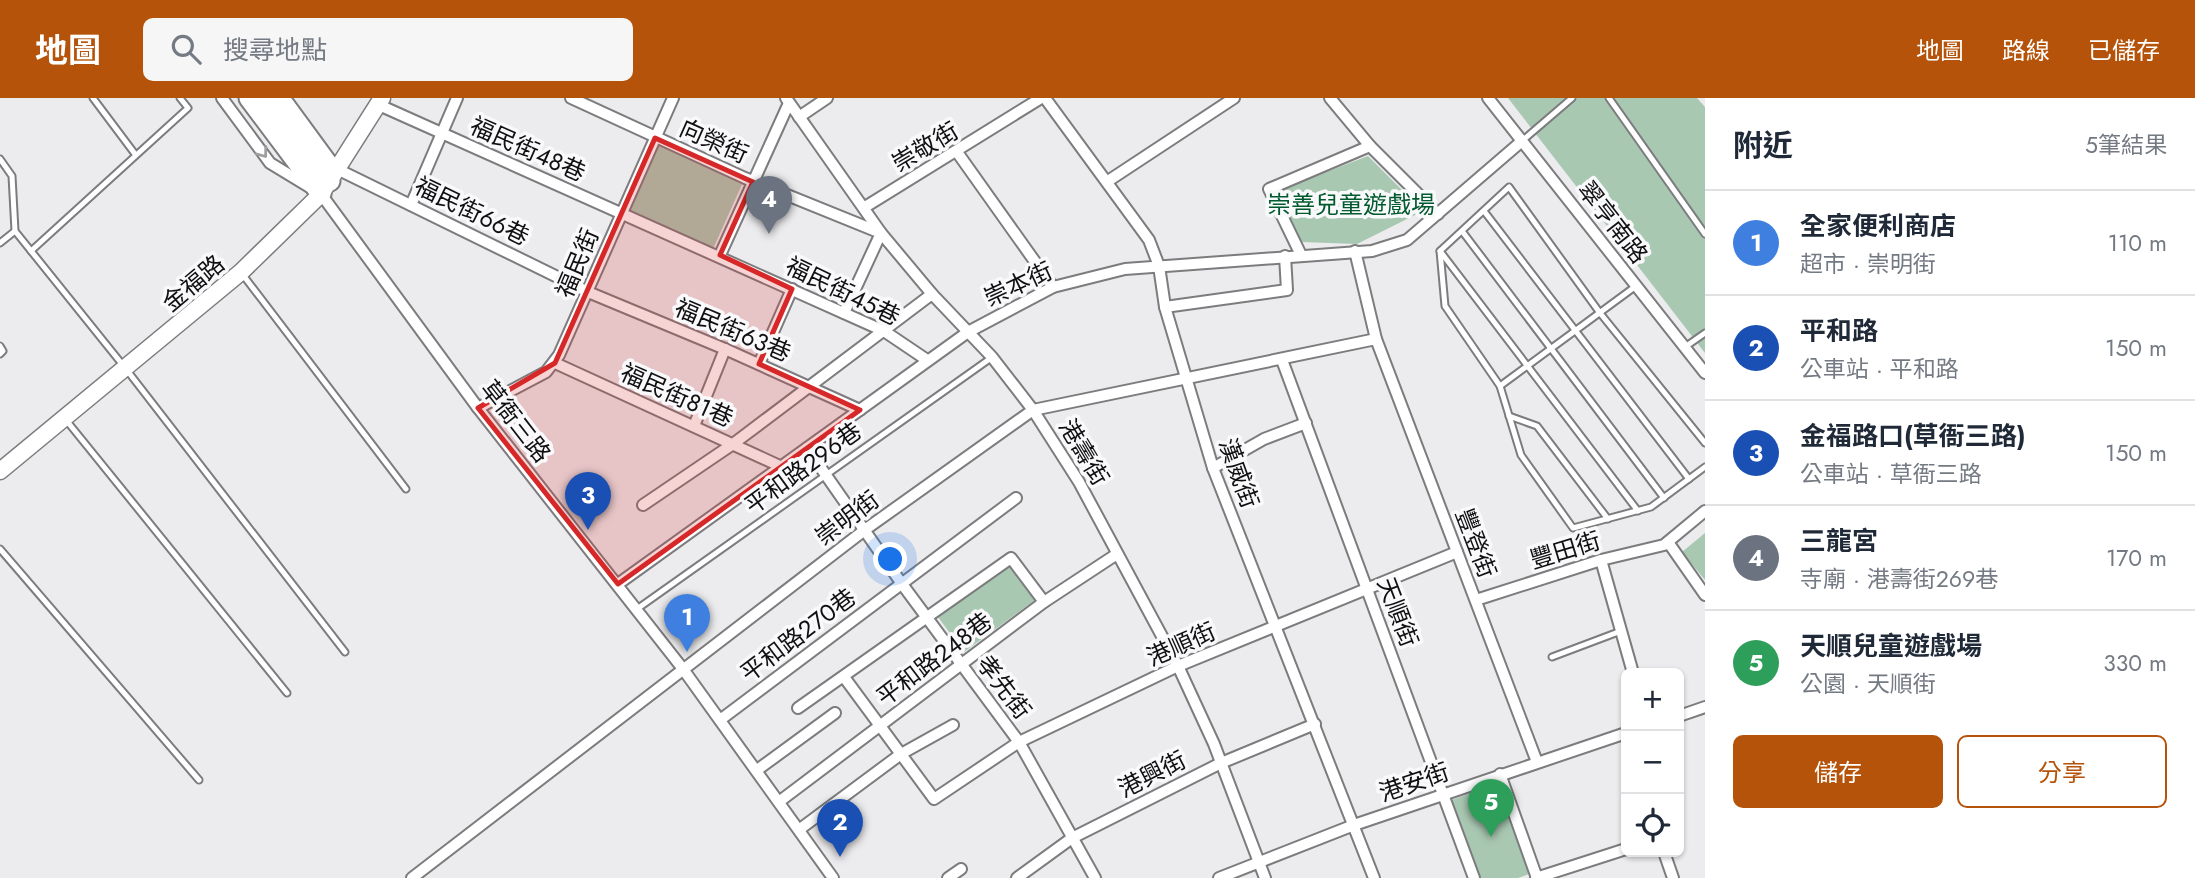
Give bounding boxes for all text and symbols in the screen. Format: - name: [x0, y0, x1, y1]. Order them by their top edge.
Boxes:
- search box: [143, 18, 633, 81]
- text: 地圖: [35, 27, 101, 74]
- icon: search: [167, 30, 205, 68]
- text: 搜尋地點: [223, 31, 327, 69]
- text: 地圖: [1916, 33, 1964, 68]
- text: 路線: [2002, 33, 2050, 68]
- text: 已儲存: [2088, 33, 2160, 68]
- street label: 福民街48巷: [465, 108, 591, 190]
- street label: 向榮街: [674, 110, 754, 172]
- street label: 崇敬街: [885, 113, 965, 181]
- text: 附近: [1733, 124, 1793, 167]
- text: 5筆結果: [2085, 128, 2167, 162]
- one-way arrow: [254, 145, 267, 157]
- street label: 福民街66巷: [409, 168, 535, 254]
- street label: 翠亨南路: [1570, 173, 1656, 271]
- pin: 4: [746, 176, 792, 234]
- park label: 崇善兒童遊戲場: [1267, 187, 1435, 222]
- text: 全家便利商店: [1800, 207, 1956, 245]
- street label: 福民街: [547, 223, 607, 303]
- text: 1: [1750, 226, 1762, 260]
- text: 110 m: [2108, 226, 2167, 260]
- street label: 金福路: [154, 246, 232, 320]
- text: 超市 · 崇明街: [1800, 247, 1936, 281]
- street label: 福民街45巷: [780, 248, 906, 334]
- street label: 崇本街: [978, 253, 1058, 315]
- street label: 福民街63巷: [670, 290, 796, 370]
- text: 平和路: [1800, 312, 1878, 350]
- text: 2: [1748, 331, 1764, 365]
- text: 150 m: [2105, 331, 2167, 365]
- text: 公車站 · 平和路: [1800, 352, 1959, 386]
- street label: 福民街81巷: [615, 355, 739, 435]
- street label: 草衙三路: [473, 372, 559, 470]
- street label: 港壽街: [1050, 412, 1118, 492]
- street label: 平和路296巷: [737, 413, 869, 523]
- text: 金福路口(草衙三路): [1800, 417, 2026, 455]
- street label: 漢威街: [1210, 433, 1268, 513]
- text: 3: [1749, 436, 1763, 470]
- text: 150 m: [2105, 436, 2167, 470]
- text: 公車站 · 草衙三路: [1800, 457, 1982, 491]
- pin: 3: [565, 472, 611, 530]
- street label: 崇明街: [808, 482, 886, 554]
- street label: 豐登街: [1447, 503, 1505, 583]
- text: 三龍宮: [1800, 522, 1878, 560]
- street label: 豐田街: [1525, 523, 1605, 577]
- text: 4: [1748, 541, 1764, 575]
- text: 170 m: [2106, 541, 2167, 575]
- your location: [873, 542, 907, 576]
- text: 寺廟 · 港壽街269巷: [1800, 562, 1998, 596]
- street label: 天順街: [1369, 572, 1427, 652]
- street label: 平和路270巷: [733, 580, 863, 690]
- pin: 1: [664, 594, 710, 652]
- street label: 平和路248巷: [869, 604, 999, 714]
- street label: 港順街: [1141, 613, 1221, 675]
- text: 天順兒童遊戲場: [1800, 627, 1982, 665]
- text: 5: [1749, 646, 1763, 680]
- text: 330 m: [2103, 646, 2167, 680]
- street label: 孝先街: [968, 648, 1040, 726]
- text: 公園 · 天順街: [1800, 667, 1936, 701]
- map controls: [1621, 668, 1684, 857]
- button: +: [1621, 668, 1684, 731]
- button: −: [1621, 731, 1684, 794]
- button: 儲存: [1733, 735, 1943, 808]
- button: 分享: [1957, 735, 2167, 808]
- street label: 港興街: [1112, 742, 1192, 806]
- street label: 港安街: [1374, 754, 1454, 810]
- pin: 5: [1468, 779, 1514, 837]
- button: locate: [1621, 794, 1684, 857]
- pin: 2: [817, 799, 863, 857]

